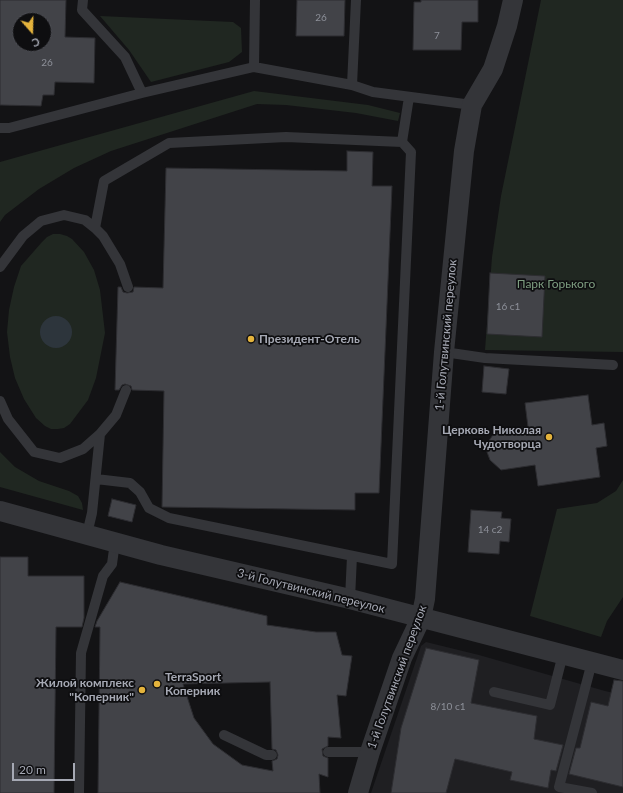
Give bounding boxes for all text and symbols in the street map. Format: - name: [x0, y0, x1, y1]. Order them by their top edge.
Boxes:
- north arrow: [12, 12, 52, 52]
- house number: 26: [315, 12, 327, 24]
- house number: 7: [434, 30, 440, 42]
- text: С: [30, 35, 42, 50]
- house number: 26: [41, 57, 53, 69]
- street label: 1-й Голутвинский переулок: [432, 259, 460, 411]
- park label: Парк Горького: [517, 277, 595, 291]
- house number: 16 с1: [496, 301, 520, 313]
- place label: Президент-Отель: [259, 332, 360, 346]
- marker: Президент-Отель: [246, 334, 256, 344]
- place label: Церковь Николая Чудотворца: [442, 423, 541, 451]
- marker: Церковь Николая Чудотворца: [544, 432, 554, 442]
- house number: 14 с2: [478, 524, 502, 536]
- street label: 3-й Голутвинский переулок: [236, 566, 386, 616]
- street label: 1-й Голутвинский переулок: [364, 603, 430, 751]
- place label: TerraSport Коперник: [165, 670, 221, 698]
- place label: Жилой комплекс "Коперник": [36, 676, 134, 704]
- marker: TerraSport Коперник: [152, 679, 162, 689]
- marker: Жилой комплекс "Коперник": [137, 685, 147, 695]
- house number: 8/10 с1: [430, 701, 466, 713]
- scale bar: [14, 755, 77, 781]
- text: 20 m: [19, 762, 46, 777]

